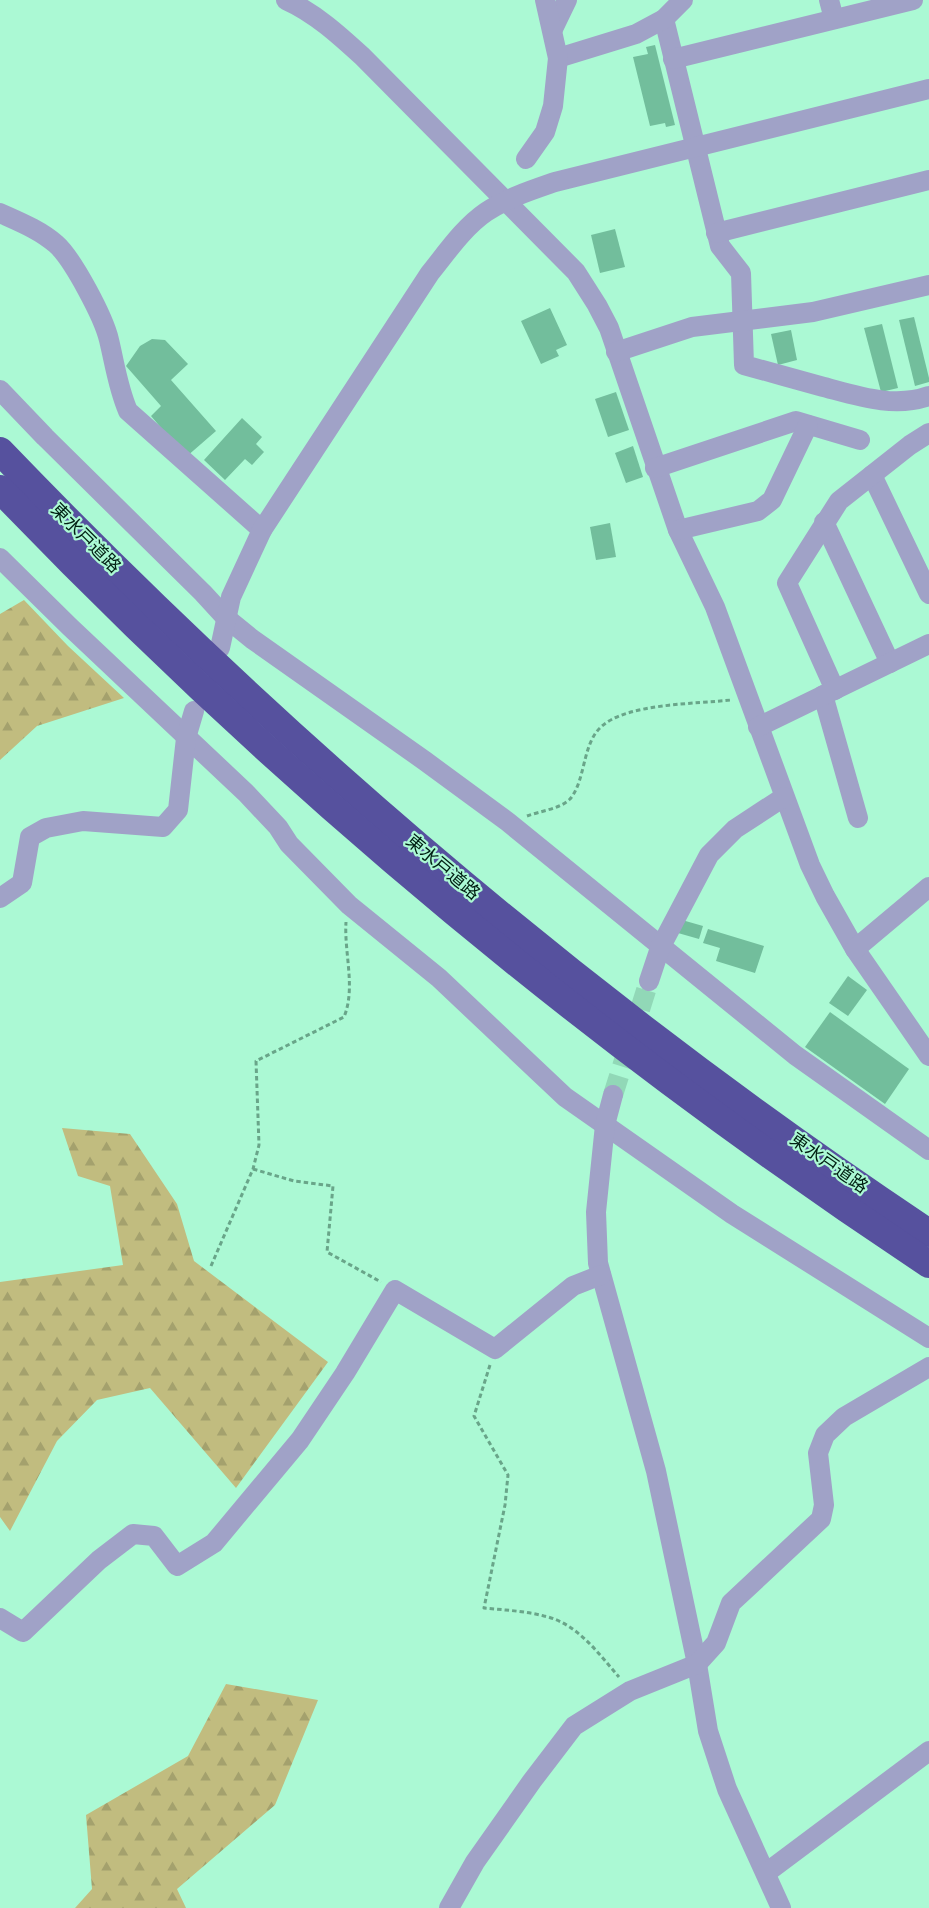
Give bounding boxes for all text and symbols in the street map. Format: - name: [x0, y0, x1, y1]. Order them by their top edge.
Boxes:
- street label: 東水戸道路: [47, 498, 126, 577]
- street label: 東水戸道路: [402, 830, 485, 904]
- street label: 東水戸道路: [786, 1128, 872, 1197]

